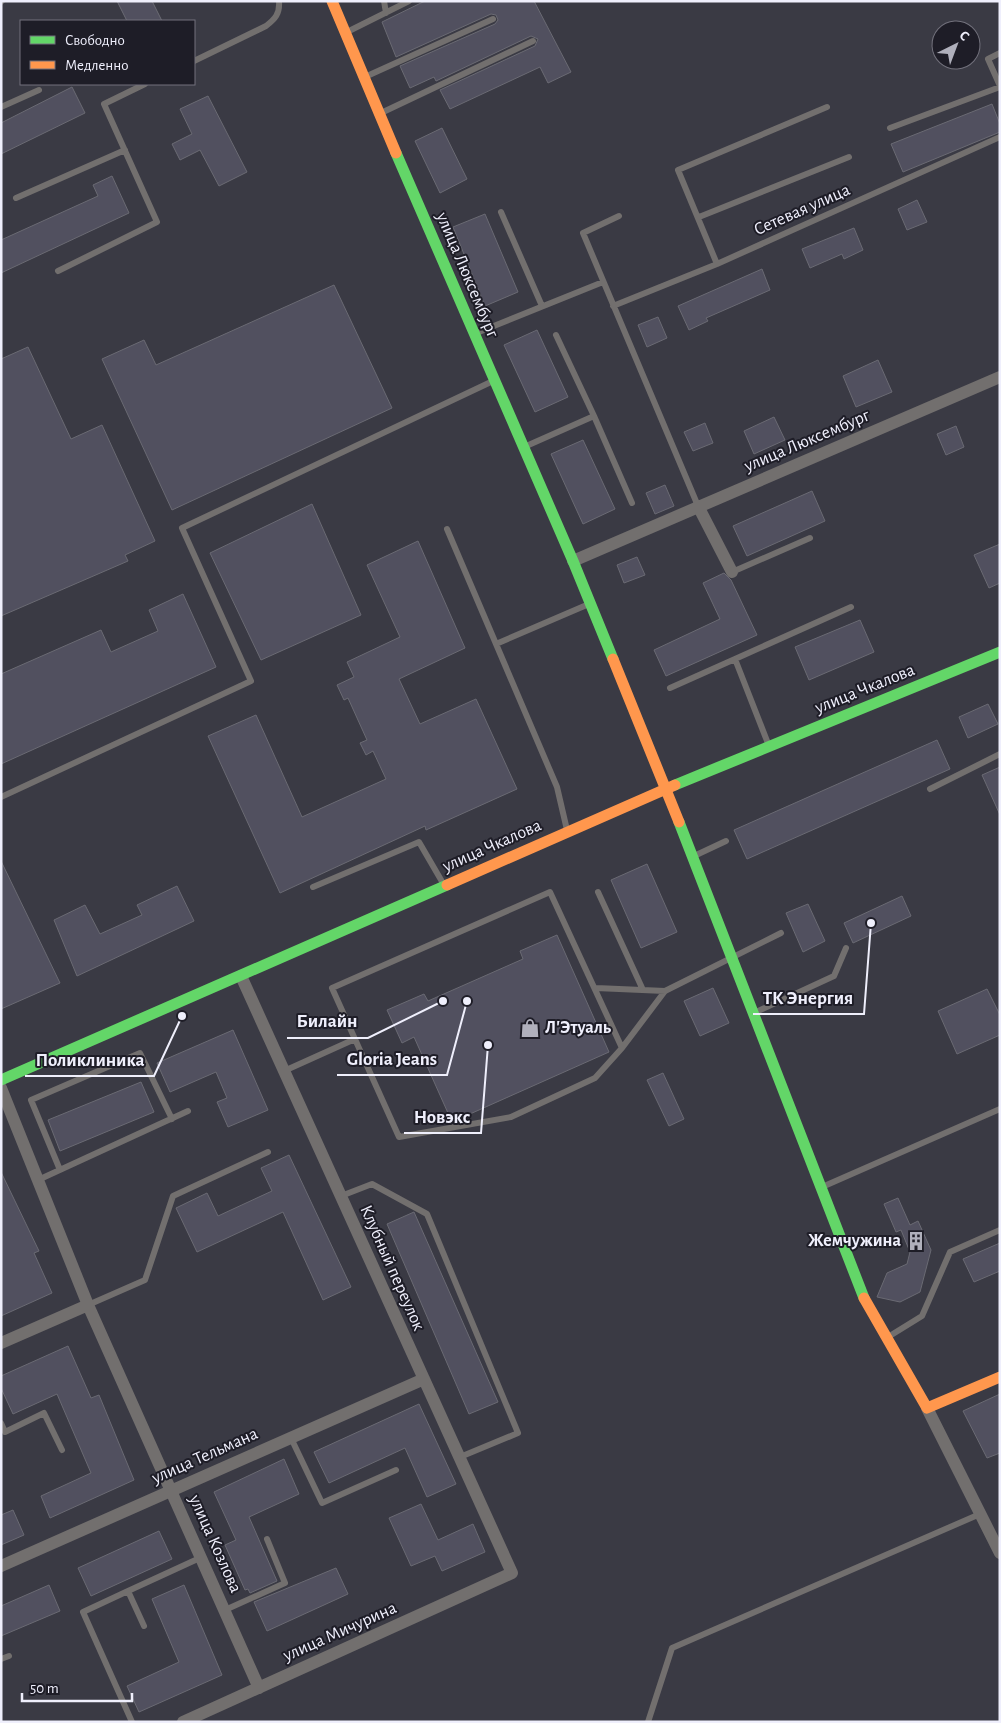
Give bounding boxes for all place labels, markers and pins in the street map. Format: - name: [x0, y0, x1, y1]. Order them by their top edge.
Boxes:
- callout: ТК Энергия: [753, 980, 864, 1014]
- callout: Билайн: [287, 1004, 368, 1038]
- shop icon: Л'Этуаль: [519, 1017, 541, 1039]
- place label: Л'Этуаль: [545, 1019, 612, 1037]
- callout: Gloria Jeans: [337, 1041, 447, 1075]
- callout: Поликлиника: [25, 1042, 154, 1076]
- callout: Новэкс: [404, 1099, 481, 1133]
- building icon: Жемчужина: [905, 1230, 927, 1252]
- place label: Жемчужина: [808, 1232, 901, 1250]

